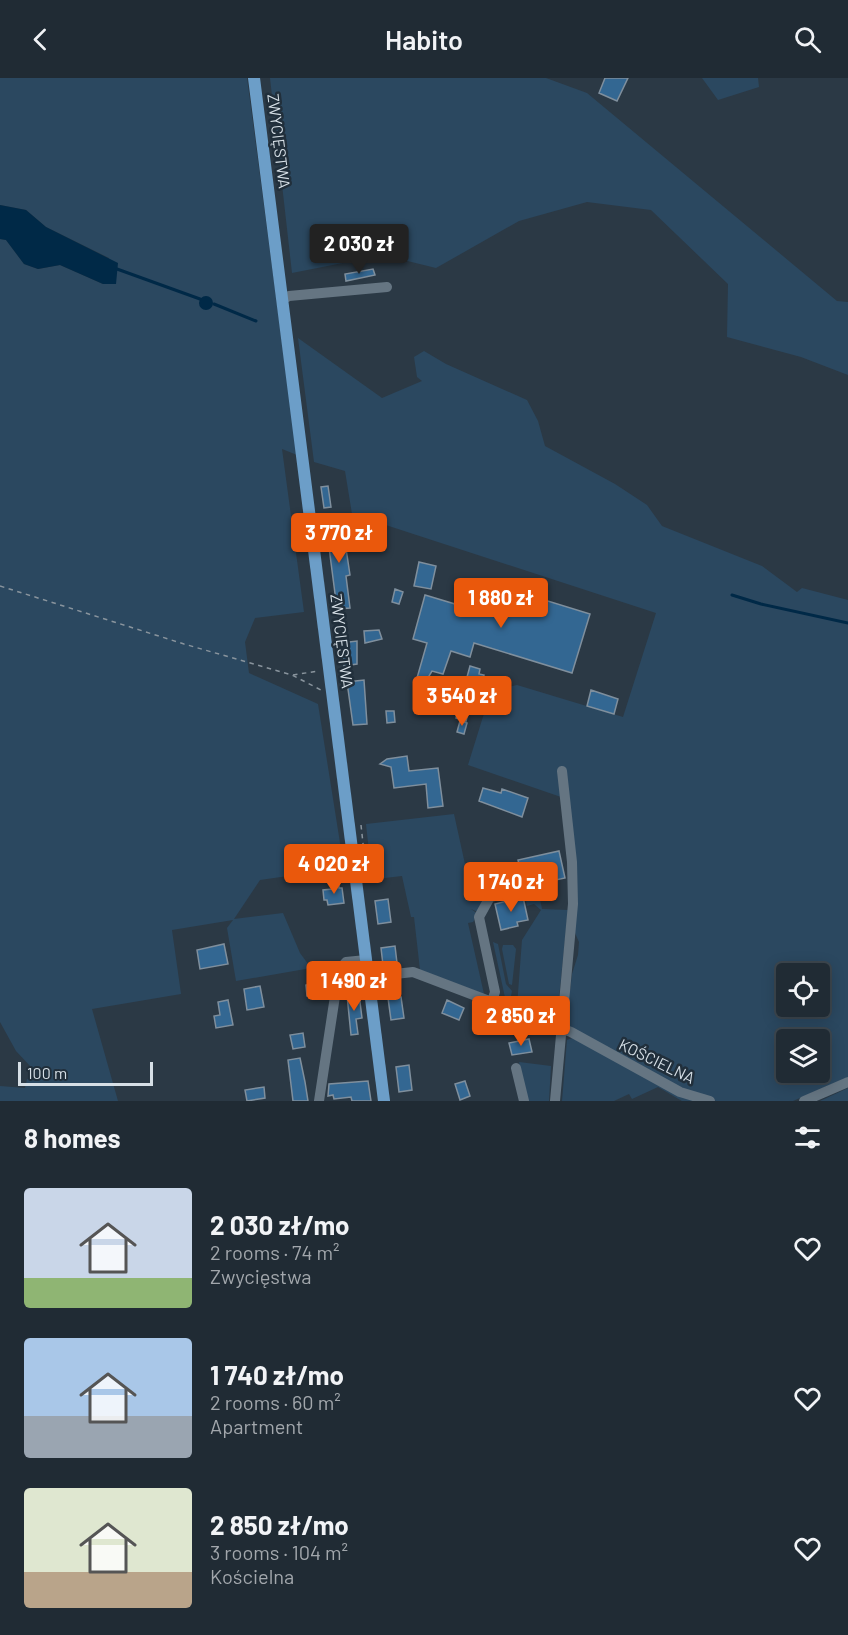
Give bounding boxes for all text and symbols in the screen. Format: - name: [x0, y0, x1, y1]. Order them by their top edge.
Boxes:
- icon: back: [24, 23, 57, 56]
- text: Habito: [385, 23, 463, 55]
- icon: search: [791, 23, 824, 56]
- street label: ZWYCIĘSTWA: [264, 92, 295, 190]
- pin: 2 030 zł: [297, 224, 421, 275]
- text: 2 030 zł: [324, 231, 394, 255]
- pin: 3 770 zł: [277, 513, 401, 564]
- text: 3 770 zł: [305, 520, 373, 544]
- pin: 1 880 zł: [439, 578, 563, 629]
- text: 1 880 zł: [468, 585, 534, 609]
- street label: ZWYCIĘSTWA: [327, 592, 358, 690]
- pin: 3 540 zł: [400, 676, 524, 727]
- text: 3 540 zł: [427, 683, 497, 707]
- pin: 4 020 zł: [272, 844, 396, 895]
- text: 4 020 zł: [298, 851, 370, 875]
- pin: 1 740 zł: [449, 862, 573, 913]
- text: 1 740 zł: [478, 869, 544, 893]
- pin: 1 490 zł: [292, 961, 416, 1012]
- map controls: [776, 963, 830, 1083]
- button: locate: [776, 963, 830, 1017]
- text: 1 490 zł: [320, 968, 388, 992]
- pin: 2 850 zł: [459, 996, 583, 1047]
- text: 2 850 zł: [486, 1003, 556, 1027]
- button: layers: [776, 1029, 830, 1083]
- street label: KOŚCIELNA: [616, 1034, 699, 1087]
- scale bar: [18, 1059, 153, 1086]
- text: 100 m: [27, 1063, 67, 1082]
- icon: filters: [791, 1121, 824, 1154]
- text: 8 homes: [24, 1122, 121, 1153]
- text: 2 030 zł/mo: [210, 1209, 350, 1240]
- icon: home: [72, 1212, 144, 1284]
- icon: heart: [791, 1232, 824, 1265]
- text: 2 rooms · 74 m²: [210, 1240, 340, 1264]
- text: Zwycięstwa: [210, 1264, 312, 1288]
- text: 1 740 zł/mo: [210, 1359, 344, 1390]
- icon: home: [72, 1362, 144, 1434]
- icon: heart: [791, 1382, 824, 1415]
- text: 2 rooms · 60 m²: [210, 1390, 341, 1414]
- text: Apartment: [210, 1414, 303, 1438]
- text: 2 850 zł/mo: [210, 1509, 349, 1540]
- icon: home: [72, 1512, 144, 1584]
- icon: heart: [791, 1532, 824, 1565]
- text: 3 rooms · 104 m²: [210, 1540, 348, 1564]
- text: Kościelna: [210, 1564, 294, 1588]

